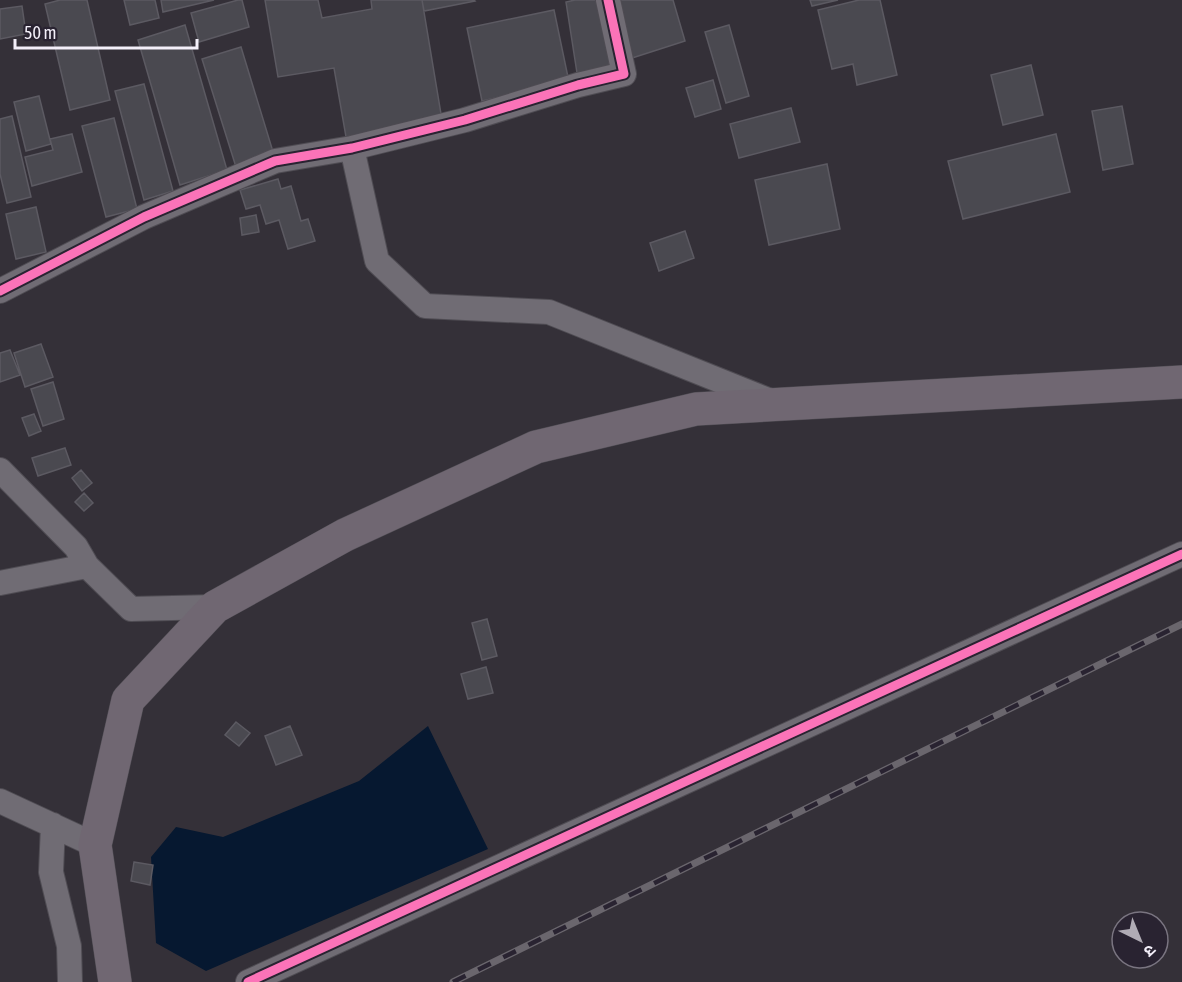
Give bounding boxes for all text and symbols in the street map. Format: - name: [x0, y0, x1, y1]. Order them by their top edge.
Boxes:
- scale bar: [15, 12, 196, 50]
- text: 50 m: [24, 22, 56, 43]
- north arrow: [1110, 910, 1170, 970]
- text: उ: [1140, 941, 1160, 961]

